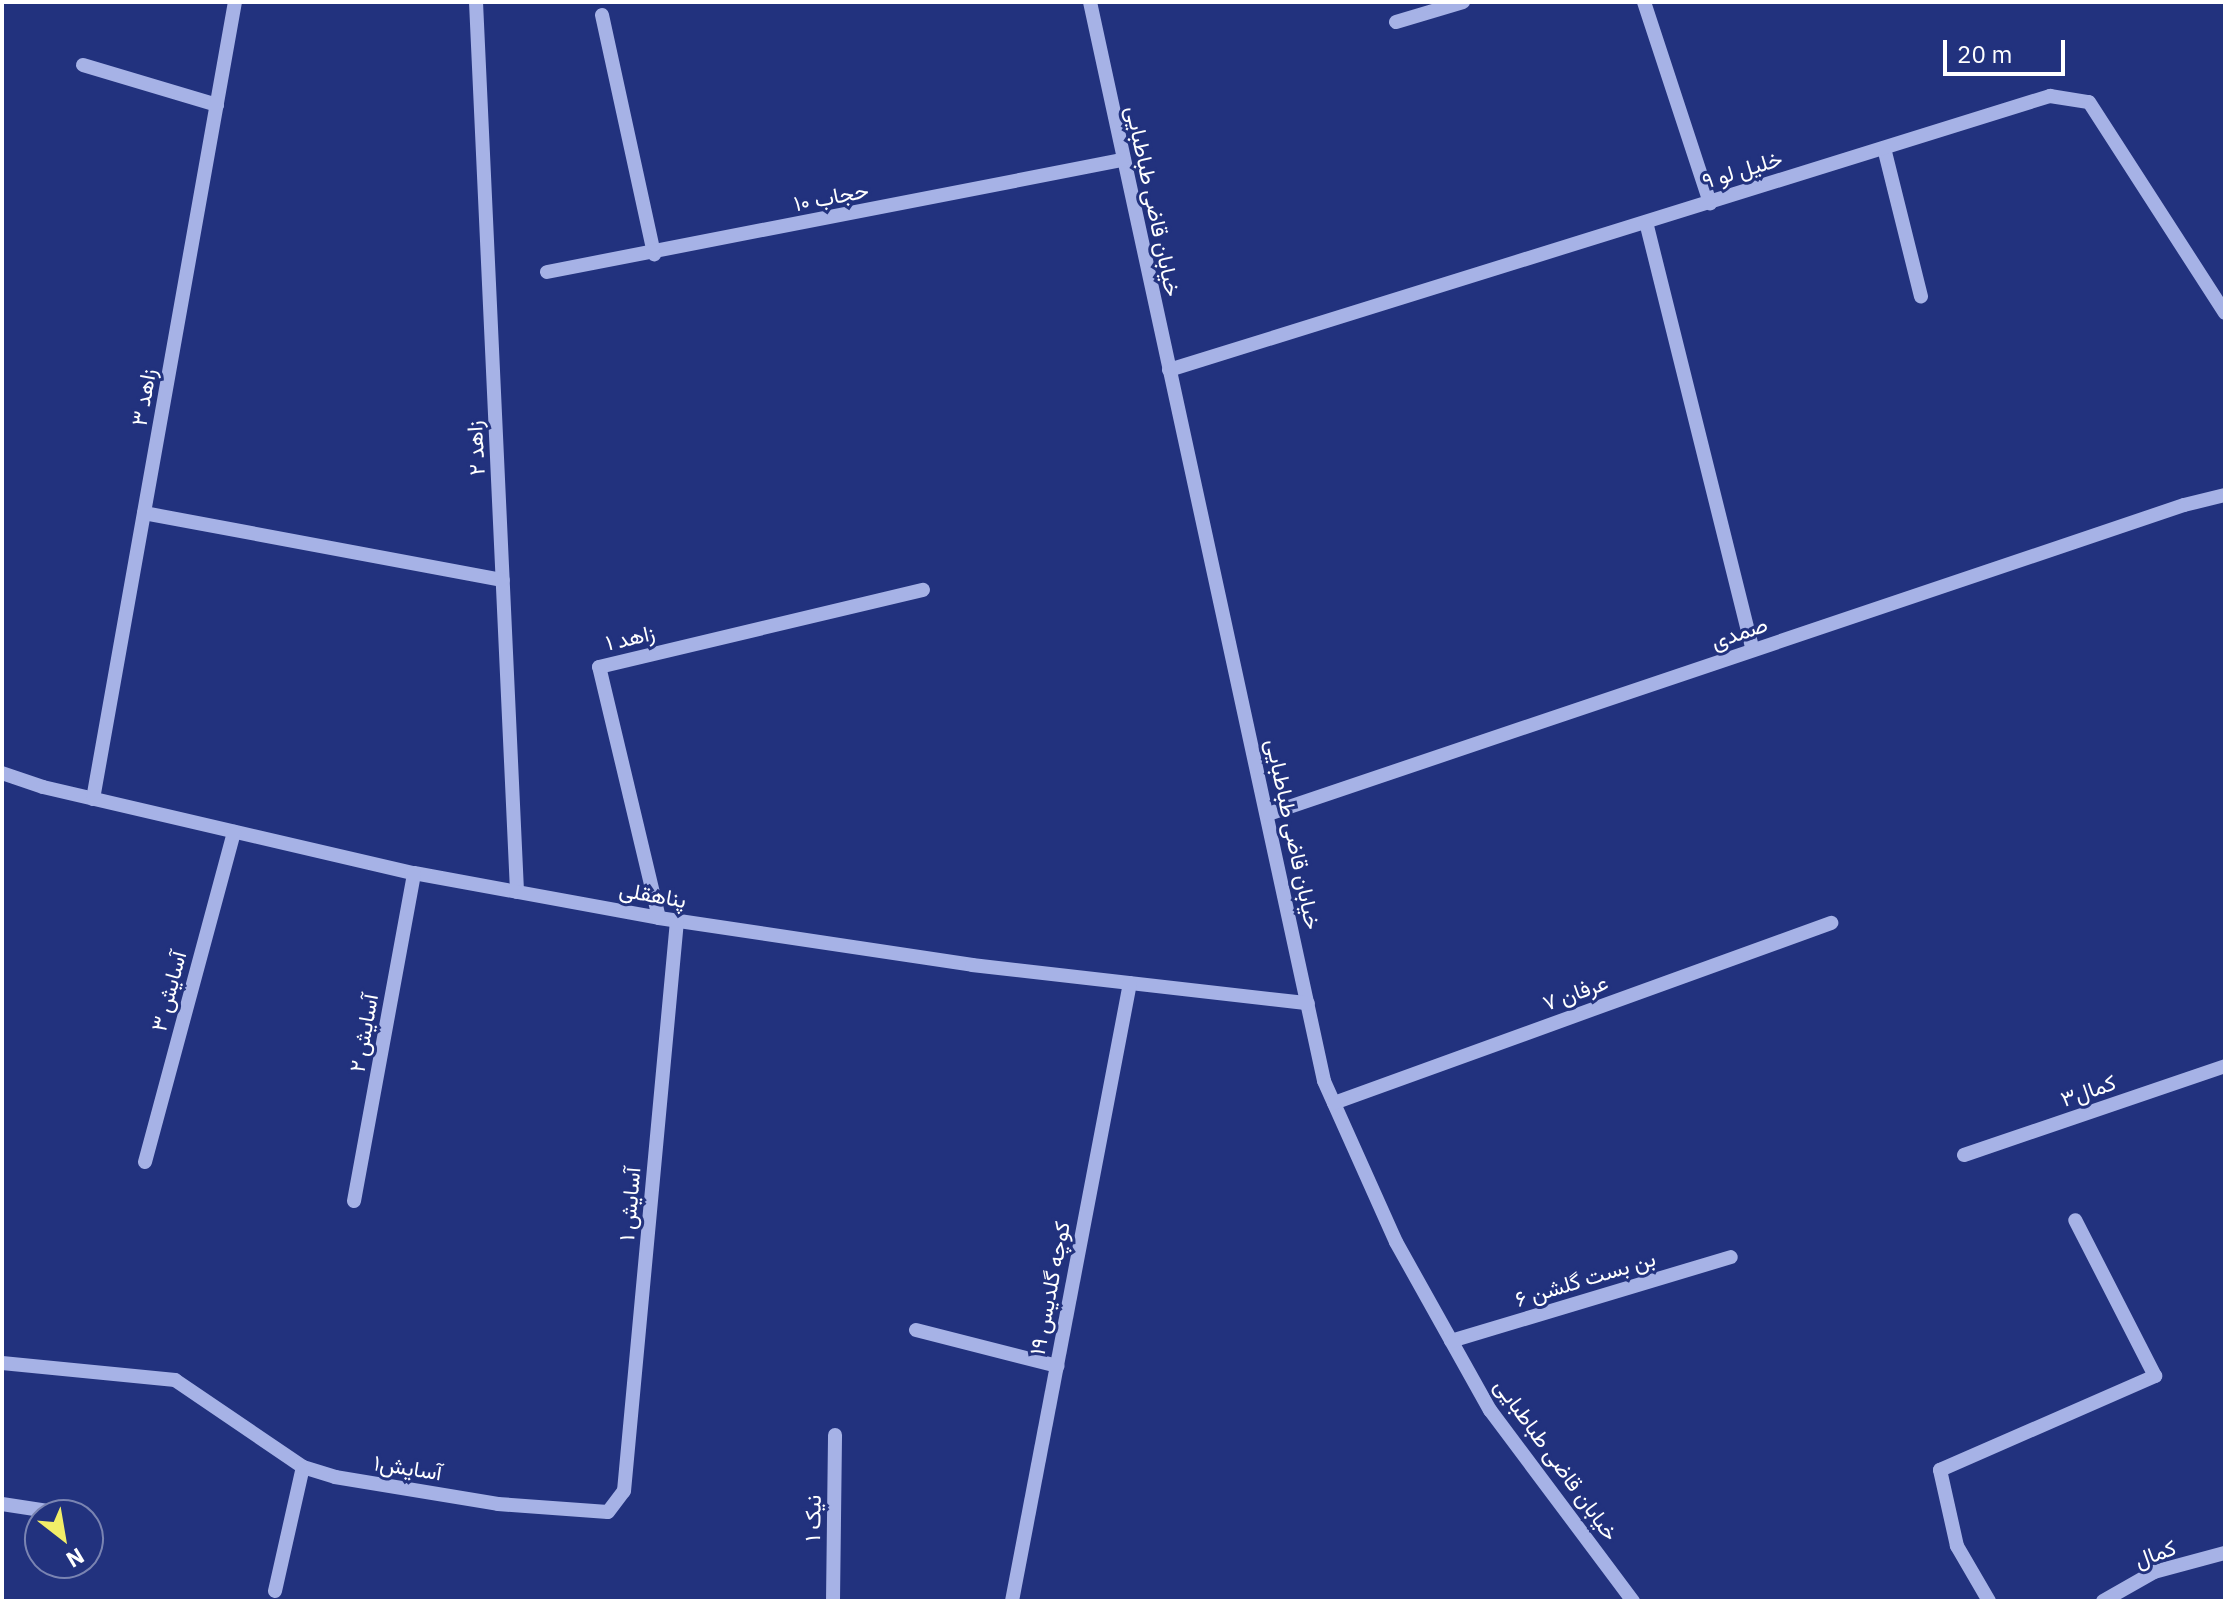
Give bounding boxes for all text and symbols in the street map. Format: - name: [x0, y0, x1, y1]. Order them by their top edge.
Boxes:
- scale bar: [1947, 24, 2069, 74]
- text: 20 m: [1957, 38, 2012, 70]
- street label: خیابان قاضی طباطبایی: [1121, 103, 1187, 299]
- street label: خلیل لو ۹: [1699, 144, 1785, 194]
- street label: حجاب ۱۰: [791, 176, 871, 216]
- street label: زاهد ۳: [125, 366, 161, 428]
- street label: زاهد ۲: [460, 420, 490, 476]
- street label: صمدی: [1707, 610, 1771, 654]
- street label: زاهد ۱: [603, 619, 657, 655]
- street label: خیابان قاضی طباطبایی: [1261, 736, 1327, 932]
- street label: پناهقلی: [617, 875, 689, 913]
- street label: آسایش ۳: [145, 948, 191, 1034]
- street label: عرفان ۷: [1539, 968, 1611, 1016]
- street label: آسایش ۲: [343, 992, 383, 1074]
- street label: کمال۳: [2057, 1068, 2119, 1112]
- street label: آسایش ۱: [613, 1166, 645, 1242]
- street label: کوچه گلدیس ۱۹: [1023, 1219, 1075, 1357]
- street label: بن بست گلشن ۶: [1512, 1244, 1658, 1312]
- street label: خیابان قاضی طباطبایی: [1489, 1373, 1625, 1545]
- street label: آسایش۱: [372, 1449, 444, 1485]
- street label: نیک ۱: [798, 1495, 826, 1541]
- north arrow: [24, 1499, 104, 1579]
- street label: کمال: [2131, 1533, 2179, 1573]
- text: N: [61, 1542, 90, 1575]

